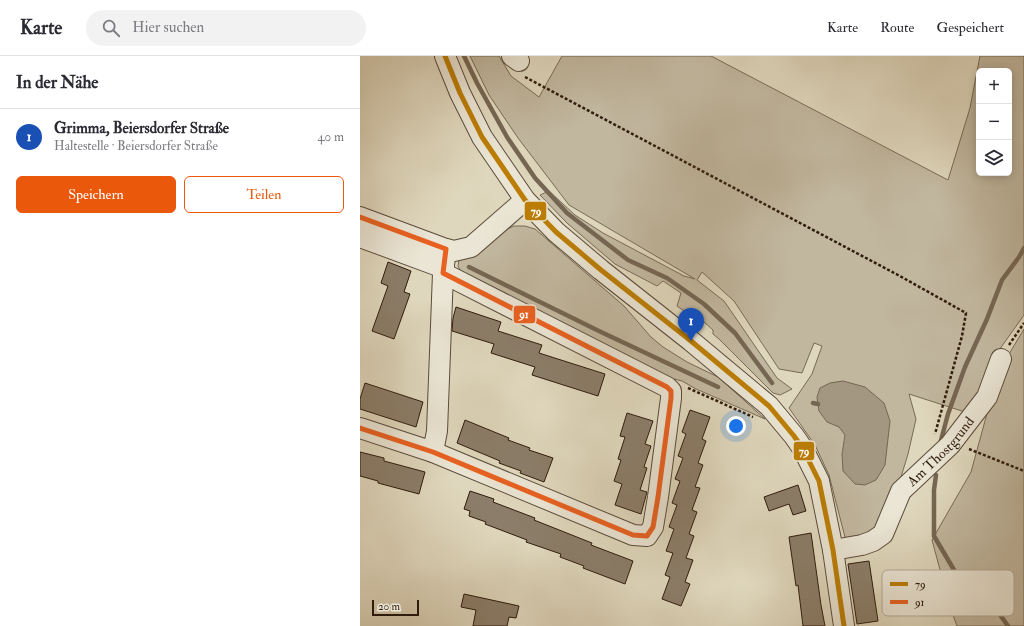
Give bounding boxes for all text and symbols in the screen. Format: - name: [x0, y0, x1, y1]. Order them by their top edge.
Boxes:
- search box: [86, 10, 366, 46]
- text: Karte: [20, 16, 62, 40]
- icon: search: [100, 17, 122, 39]
- text: Hier suchen: [132, 18, 204, 37]
- text: Karte: [827, 19, 858, 36]
- text: Route: [880, 19, 914, 36]
- text: Gespeichert: [936, 19, 1004, 36]
- map controls: [976, 68, 1012, 176]
- button: +: [976, 68, 1012, 104]
- text: In der Nähe: [16, 72, 98, 93]
- button: −: [976, 104, 1012, 140]
- text: Grimma, Beiersdorfer Straße: [54, 119, 229, 138]
- text: 1: [27, 129, 31, 145]
- text: 40 m: [318, 129, 344, 145]
- text: Haltestelle · Beiersdorfer Straße: [54, 138, 218, 154]
- button: layers: [976, 140, 1012, 176]
- button: Speichern: [16, 176, 176, 213]
- button: Teilen: [184, 176, 344, 213]
- line badge: 79: [524, 201, 547, 221]
- text: 79: [531, 205, 542, 218]
- line badge: 91: [513, 305, 536, 324]
- text: 91: [518, 308, 529, 321]
- pin: 1: [678, 308, 704, 341]
- street label: Am Thostgrund: [903, 413, 978, 491]
- your location: [726, 416, 746, 436]
- line badge: 79: [793, 441, 815, 461]
- text: 79: [799, 445, 810, 458]
- legend: [882, 570, 1014, 616]
- text: 79: [915, 578, 926, 591]
- text: 91: [914, 596, 925, 609]
- scale bar: [372, 598, 419, 617]
- text: 20 m: [378, 600, 400, 613]

